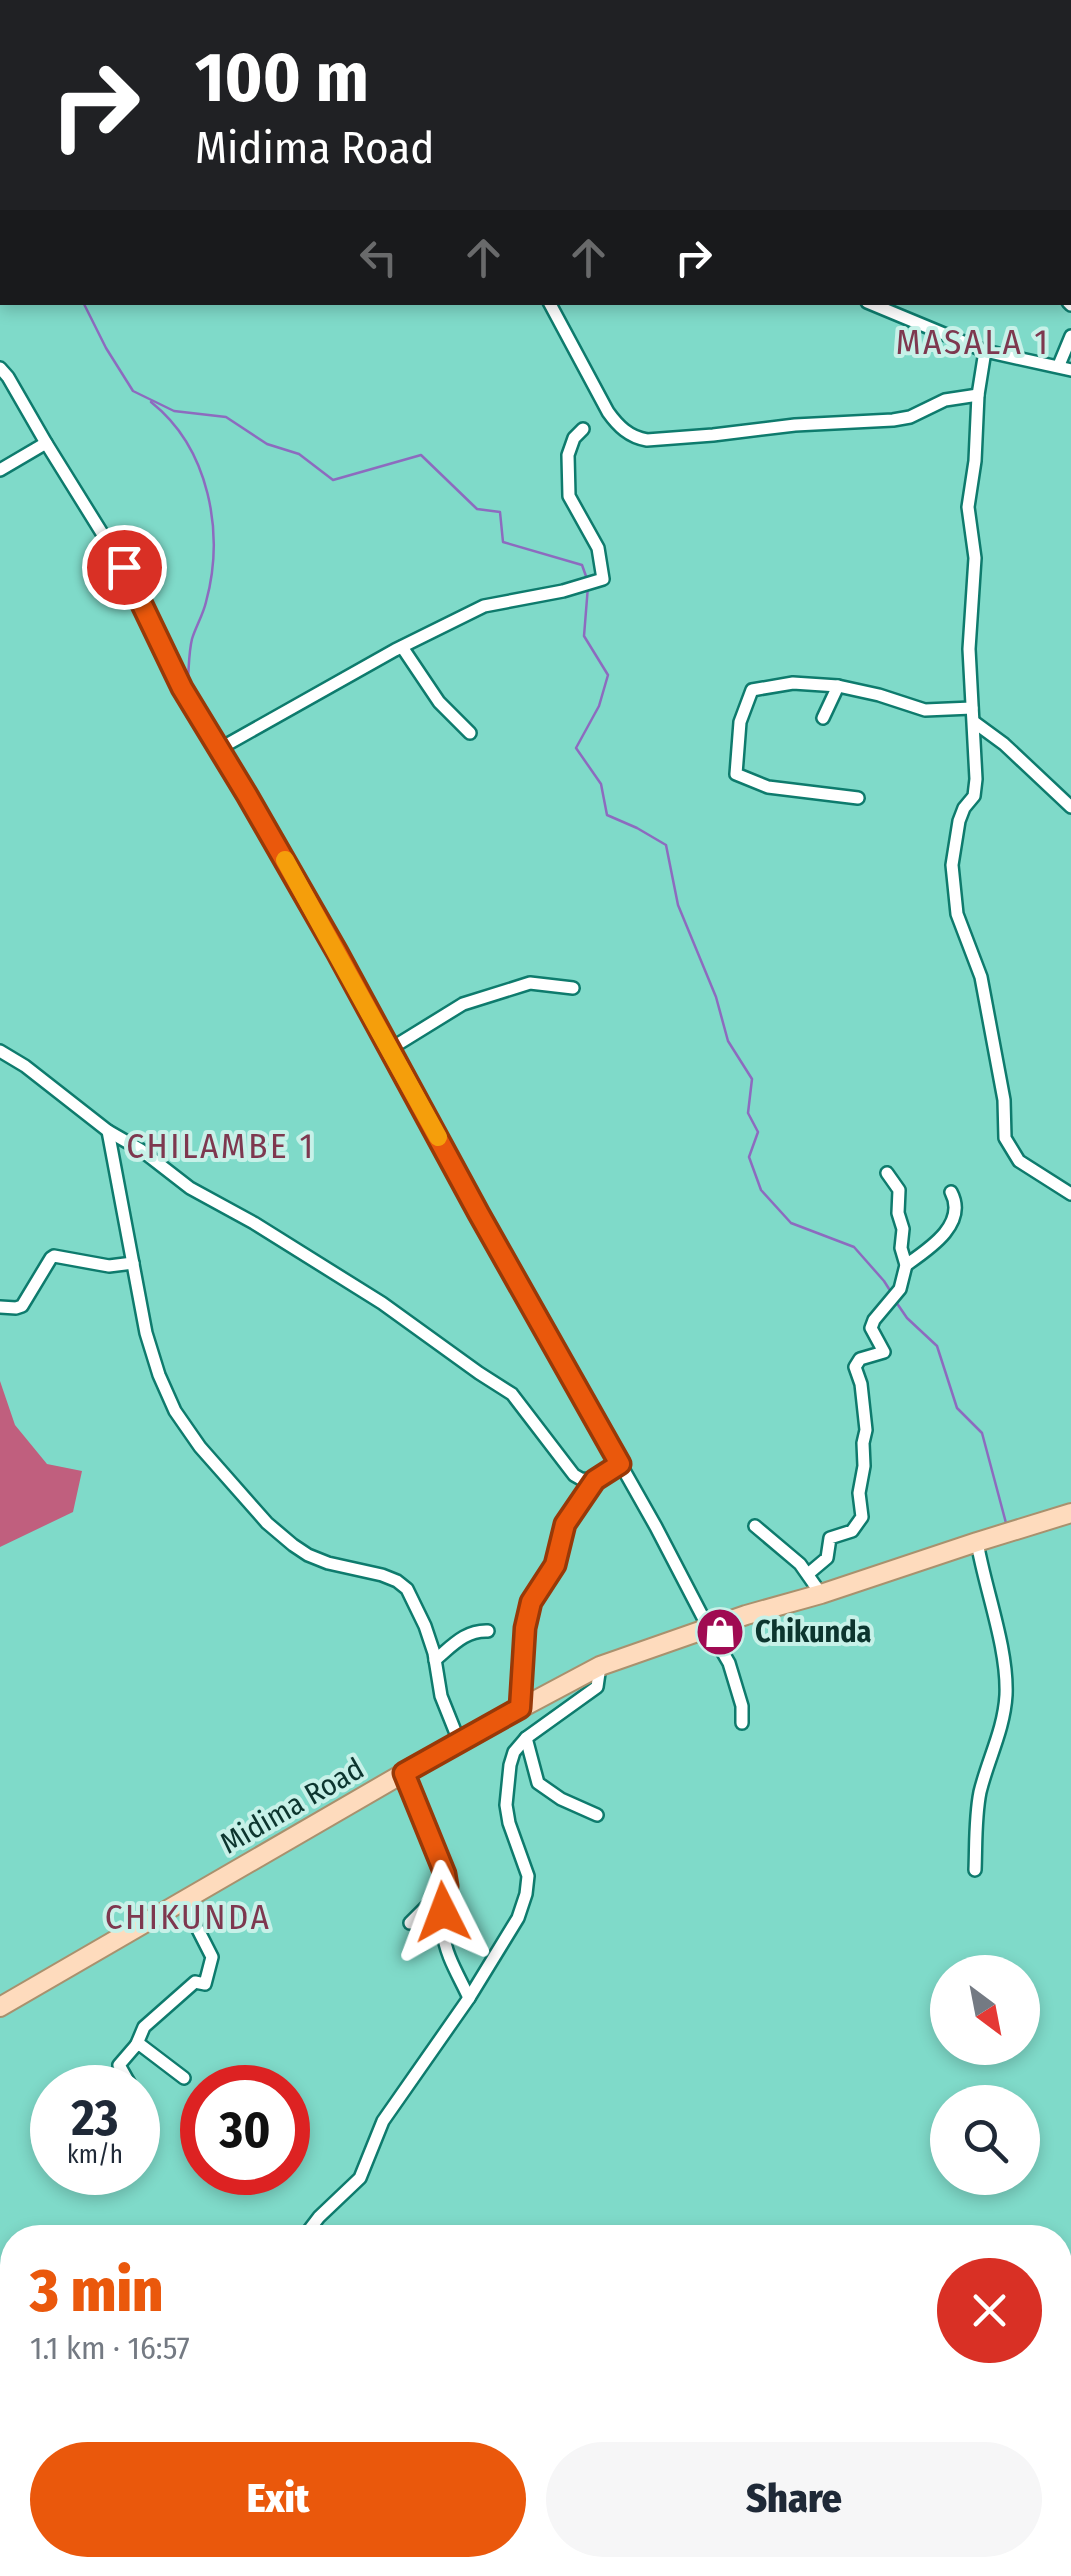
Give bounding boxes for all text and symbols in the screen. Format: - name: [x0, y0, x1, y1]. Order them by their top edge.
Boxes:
- text: 100 m: [195, 36, 369, 120]
- icon: right: [30, 40, 160, 170]
- text: Midima Road: [195, 121, 434, 175]
- icon: left: [351, 230, 406, 285]
- icon: ahead: [456, 230, 511, 285]
- icon: ahead: [561, 230, 616, 285]
- icon: right: [666, 230, 721, 285]
- district label: MASALA 1: [896, 321, 1050, 363]
- pin: [82, 525, 167, 610]
- icon: arrive: [97, 540, 152, 595]
- district label: CHILAMBE 1: [126, 1125, 316, 1167]
- shop icon: Chikunda: [694, 1606, 746, 1658]
- place label: Chikunda: [755, 1614, 872, 1650]
- street label: Midima Road: [214, 1751, 370, 1861]
- position arrow: [391, 1860, 495, 1964]
- district label: CHIKUNDA: [105, 1896, 271, 1938]
- north arrow: [930, 1955, 1040, 2065]
- map controls: [930, 1955, 1040, 2195]
- speed limit sign: 30: [180, 2065, 310, 2195]
- button: search: [930, 2085, 1040, 2195]
- text: 23: [72, 2088, 118, 2148]
- text: km/h: [67, 2140, 123, 2170]
- text: 3 min: [30, 2255, 163, 2327]
- button: close: [937, 2258, 1042, 2363]
- text: 1.1 km · 16:57: [30, 2329, 190, 2367]
- button: Exit: [30, 2442, 526, 2557]
- button: Share: [546, 2442, 1042, 2557]

